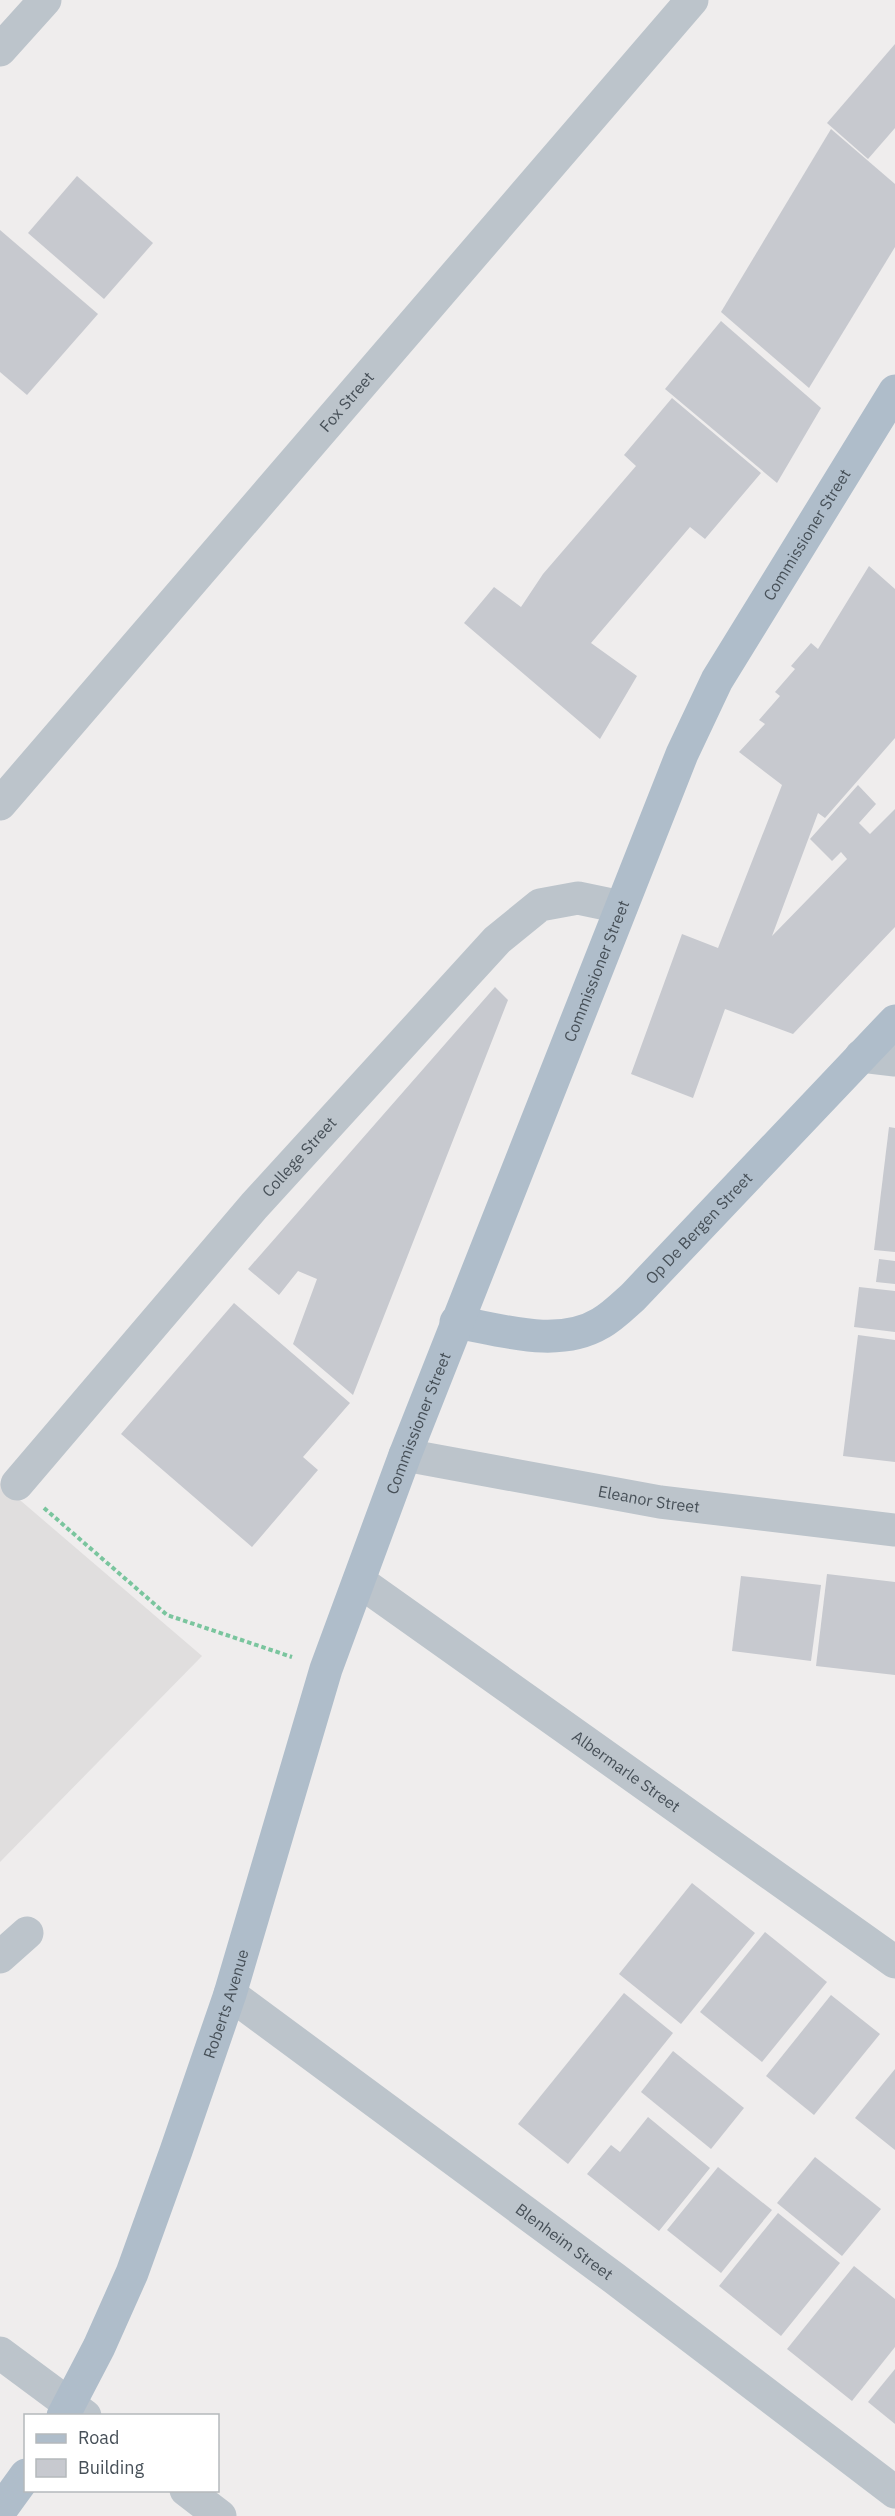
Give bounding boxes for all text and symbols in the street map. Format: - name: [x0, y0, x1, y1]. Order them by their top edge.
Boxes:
- street label: Fox Street: [315, 367, 378, 436]
- street label: Commissioner Street: [759, 465, 855, 604]
- street label: Commissioner Street: [559, 897, 633, 1045]
- street label: College Street: [257, 1113, 340, 1201]
- street label: Op De Bergen Street: [641, 1168, 756, 1288]
- street label: Commissioner Street: [381, 1349, 455, 1497]
- street label: Eleanor Street: [597, 1481, 701, 1517]
- street label: Albermarle Street: [568, 1726, 684, 1816]
- street label: Roberts Avenue: [199, 1947, 253, 2061]
- street label: Blenheim Street: [512, 2199, 617, 2284]
- legend: [24, 2414, 219, 2492]
- text: Road: [78, 2426, 119, 2449]
- text: Building: [78, 2456, 145, 2479]

